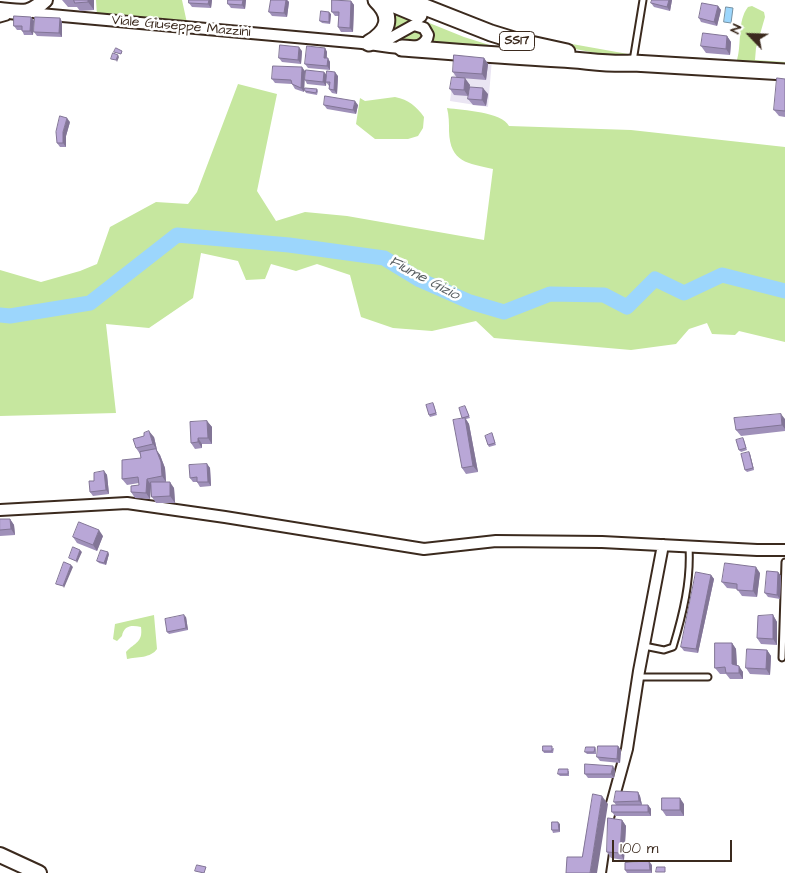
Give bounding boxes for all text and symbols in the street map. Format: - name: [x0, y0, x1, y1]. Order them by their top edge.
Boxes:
- north arrow: [725, 10, 775, 60]
- street label: Viale Giuseppe Mazzini: [111, 13, 251, 41]
- text: N: [725, 21, 747, 37]
- road number: SS17: [500, 31, 534, 50]
- water label: Fiume Gizio: [386, 253, 462, 305]
- scale bar: [615, 830, 735, 862]
- text: 100 m: [620, 838, 659, 859]

